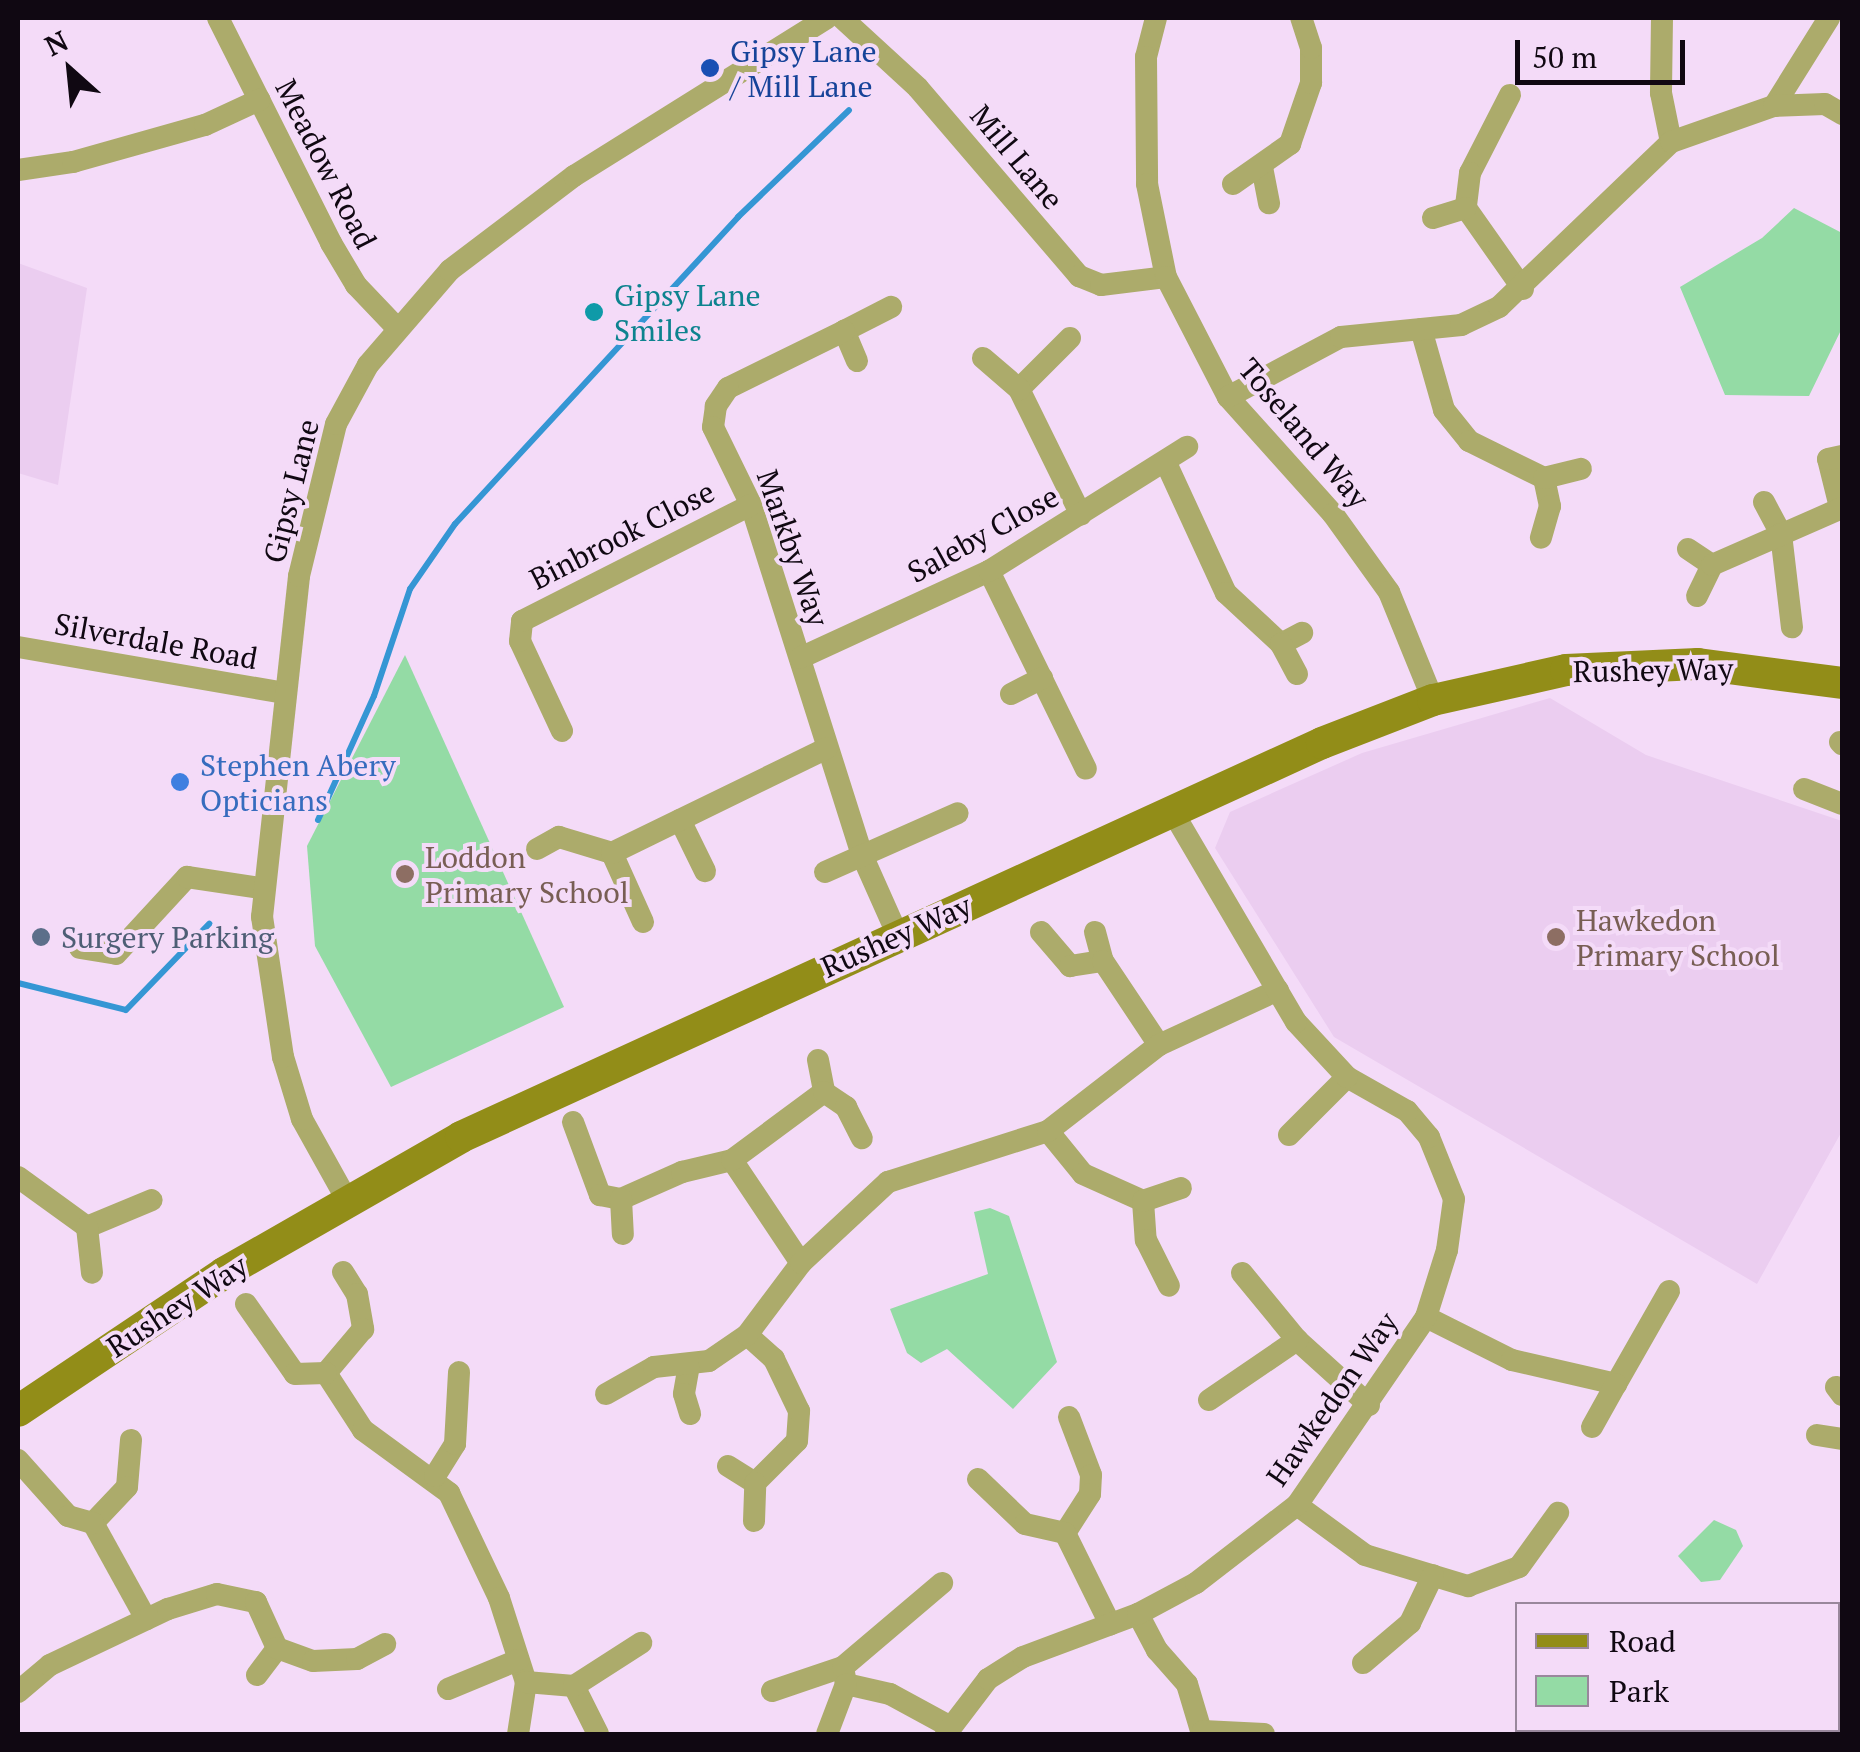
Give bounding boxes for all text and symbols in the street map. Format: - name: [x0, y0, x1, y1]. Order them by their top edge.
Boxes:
- north arrow: [20, 20, 120, 120]
- scale bar: [1520, 20, 1690, 82]
- text: N: [38, 22, 74, 64]
- place label: Gipsy Lane / Mill Lane: [730, 33, 877, 104]
- text: 50 m: [1532, 37, 1597, 77]
- marker: Gipsy Lane / Mill Lane: [699, 57, 721, 79]
- street label: Meadow Road: [268, 73, 384, 255]
- street label: Mill Lane: [963, 98, 1071, 216]
- place label: Gipsy Lane Smiles: [614, 277, 761, 348]
- marker: Gipsy Lane Smiles: [583, 301, 605, 323]
- street label: Toseland Way: [1231, 351, 1377, 515]
- street label: Gipsy Lane: [256, 416, 326, 566]
- street label: Markby Way: [749, 465, 837, 631]
- street label: Binbrook Close: [524, 473, 720, 597]
- street label: Saleby Close: [901, 478, 1065, 590]
- street label: Silverdale Road: [52, 605, 260, 677]
- street label: Rushey Way: [1573, 651, 1733, 689]
- place label: Stephen Abery Opticians: [200, 747, 396, 818]
- marker: Stephen Abery Opticians: [169, 771, 191, 793]
- place label: Loddon Primary School: [425, 839, 629, 910]
- marker: Loddon Primary School: [394, 863, 416, 885]
- street label: Rushey Way: [815, 887, 977, 985]
- place label: Hawkedon Primary School: [1576, 902, 1780, 972]
- place label: Surgery Parking: [61, 919, 274, 955]
- marker: Surgery Parking: [30, 926, 52, 948]
- marker: Hawkedon Primary School: [1545, 926, 1567, 948]
- street label: Rushey Way: [100, 1247, 254, 1365]
- street label: Hawkedon Way: [1259, 1305, 1405, 1493]
- legend: [1515, 1602, 1840, 1732]
- text: Road: [1609, 1621, 1676, 1661]
- text: Park: [1609, 1671, 1669, 1711]

